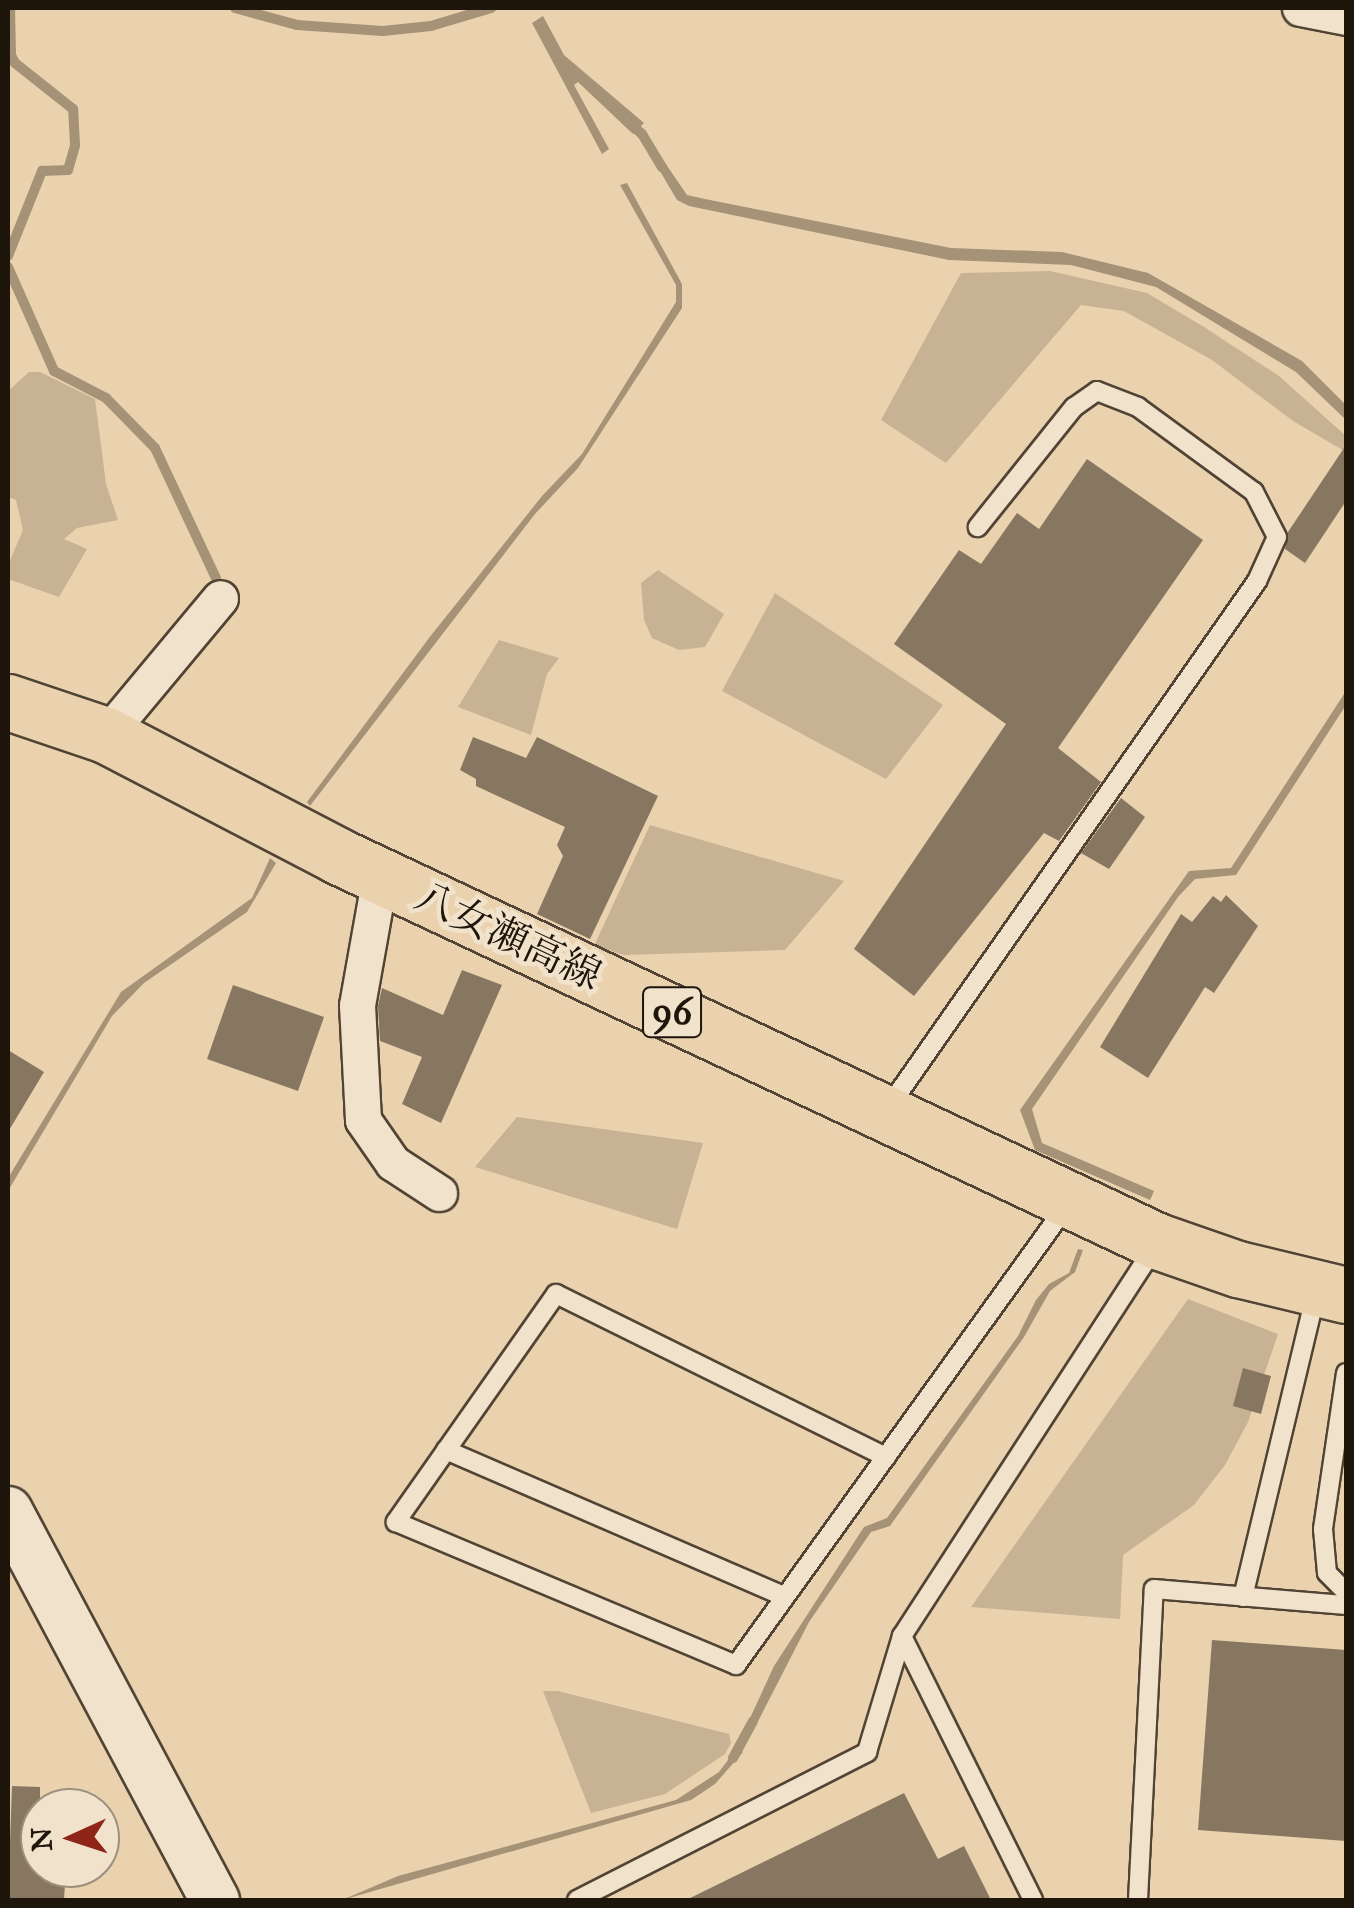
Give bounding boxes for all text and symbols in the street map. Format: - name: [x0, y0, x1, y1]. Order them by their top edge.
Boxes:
- street label: 八女瀬高線: [407, 872, 609, 1000]
- road number: 96: [642, 979, 702, 1045]
- north arrow: [20, 1788, 120, 1888]
- text: N: [23, 1827, 60, 1852]

